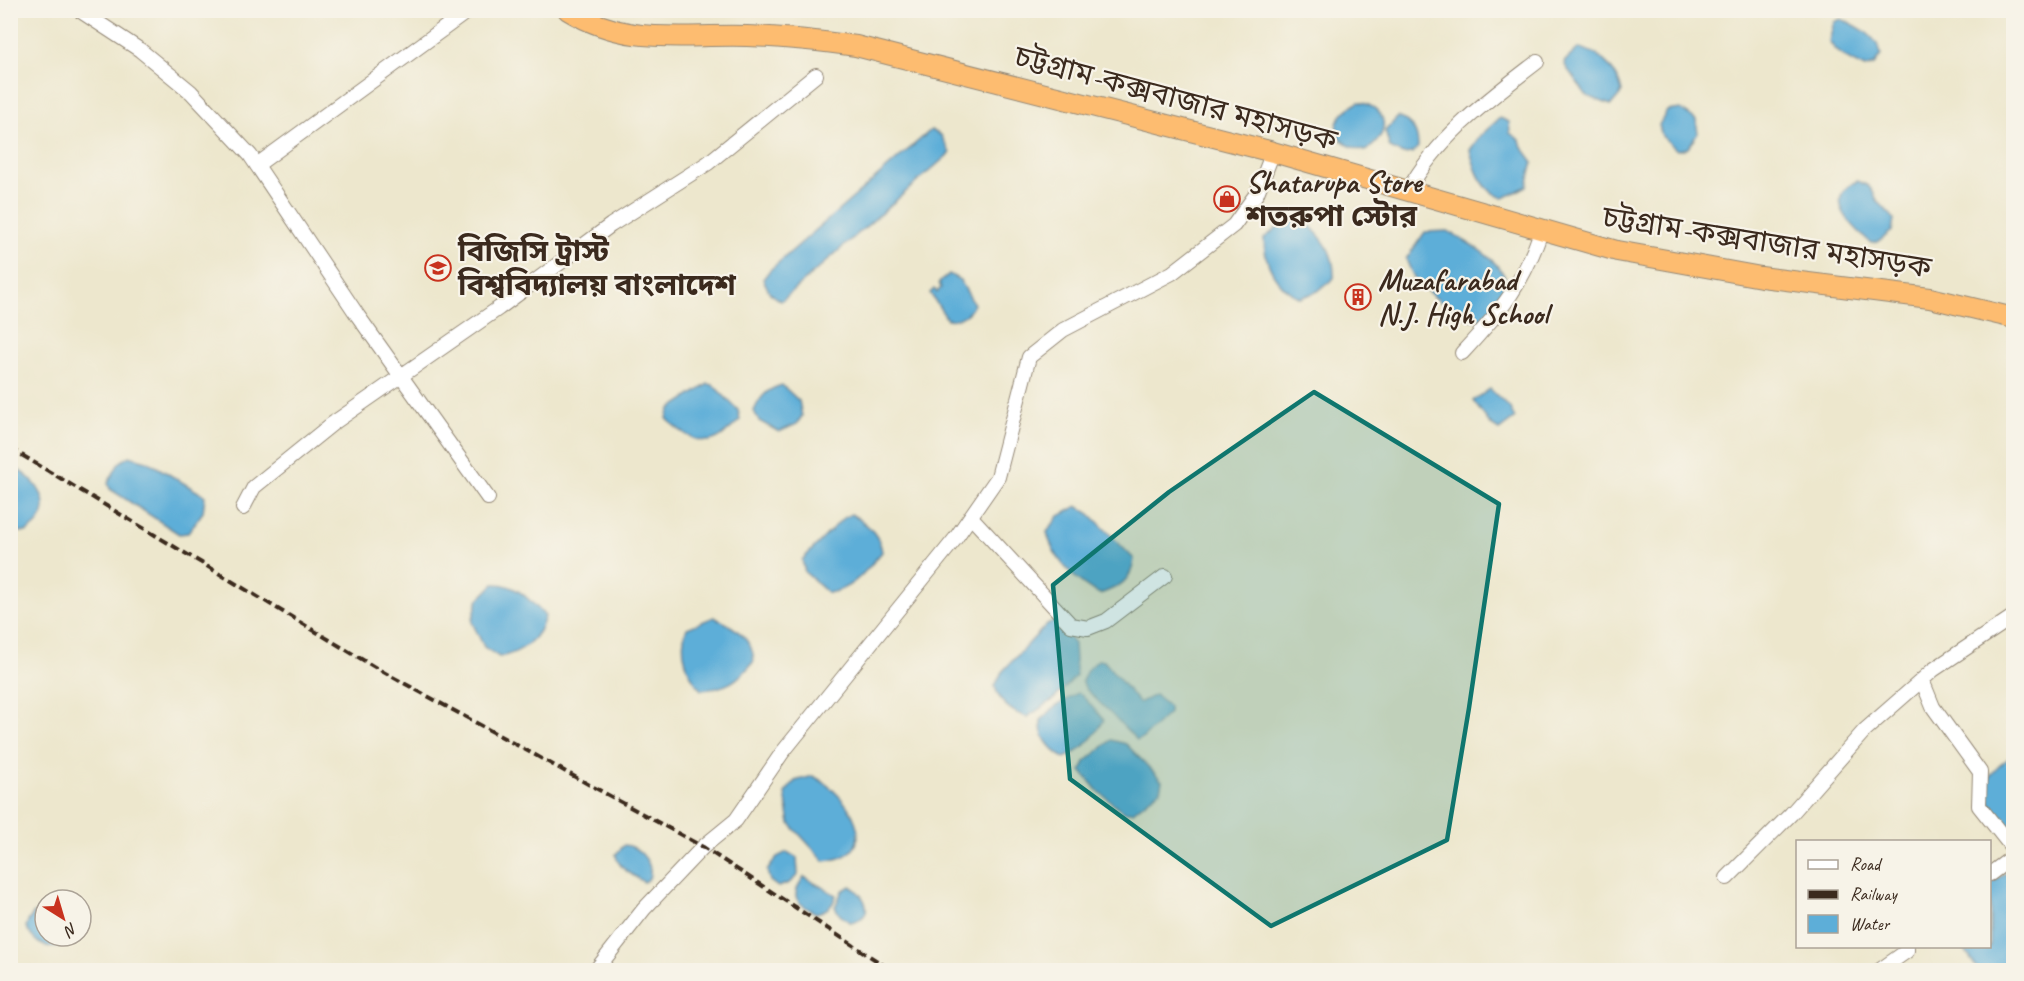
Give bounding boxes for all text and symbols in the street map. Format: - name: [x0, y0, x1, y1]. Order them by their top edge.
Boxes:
- street label: চট্টগ্রাম-কক্সবাজার মহাসড়ক: [1010, 36, 1342, 160]
- place label: Shatarupa Store শতরুপা স্টোর: [1245, 163, 1424, 235]
- shop icon: Shatarupa Store শতরুপা স্টোর: [1212, 184, 1242, 214]
- street label: চট্টগ্রাম-কক্সবাজার মহাসড়ক: [1599, 197, 1935, 287]
- place label: বিজিসি ট্রাস্ট বিশ্ববিদ্যালয় বাংলাদেশ: [457, 232, 737, 304]
- school or university icon: বিজিসি ট্রাস্ট বিশ্ববিদ্যালয় বাংলাদেশ: [423, 253, 453, 283]
- place label: Muzafarabad N.J. High School: [1378, 261, 1554, 333]
- building icon: Muzafarabad N.J. High School: [1343, 282, 1373, 312]
- legend: [1796, 840, 1991, 948]
- text: Road: [1850, 853, 1883, 875]
- text: Railway: [1850, 883, 1898, 905]
- north arrow: [33, 888, 93, 948]
- text: Water: [1850, 913, 1891, 935]
- text: N: [59, 918, 81, 942]

